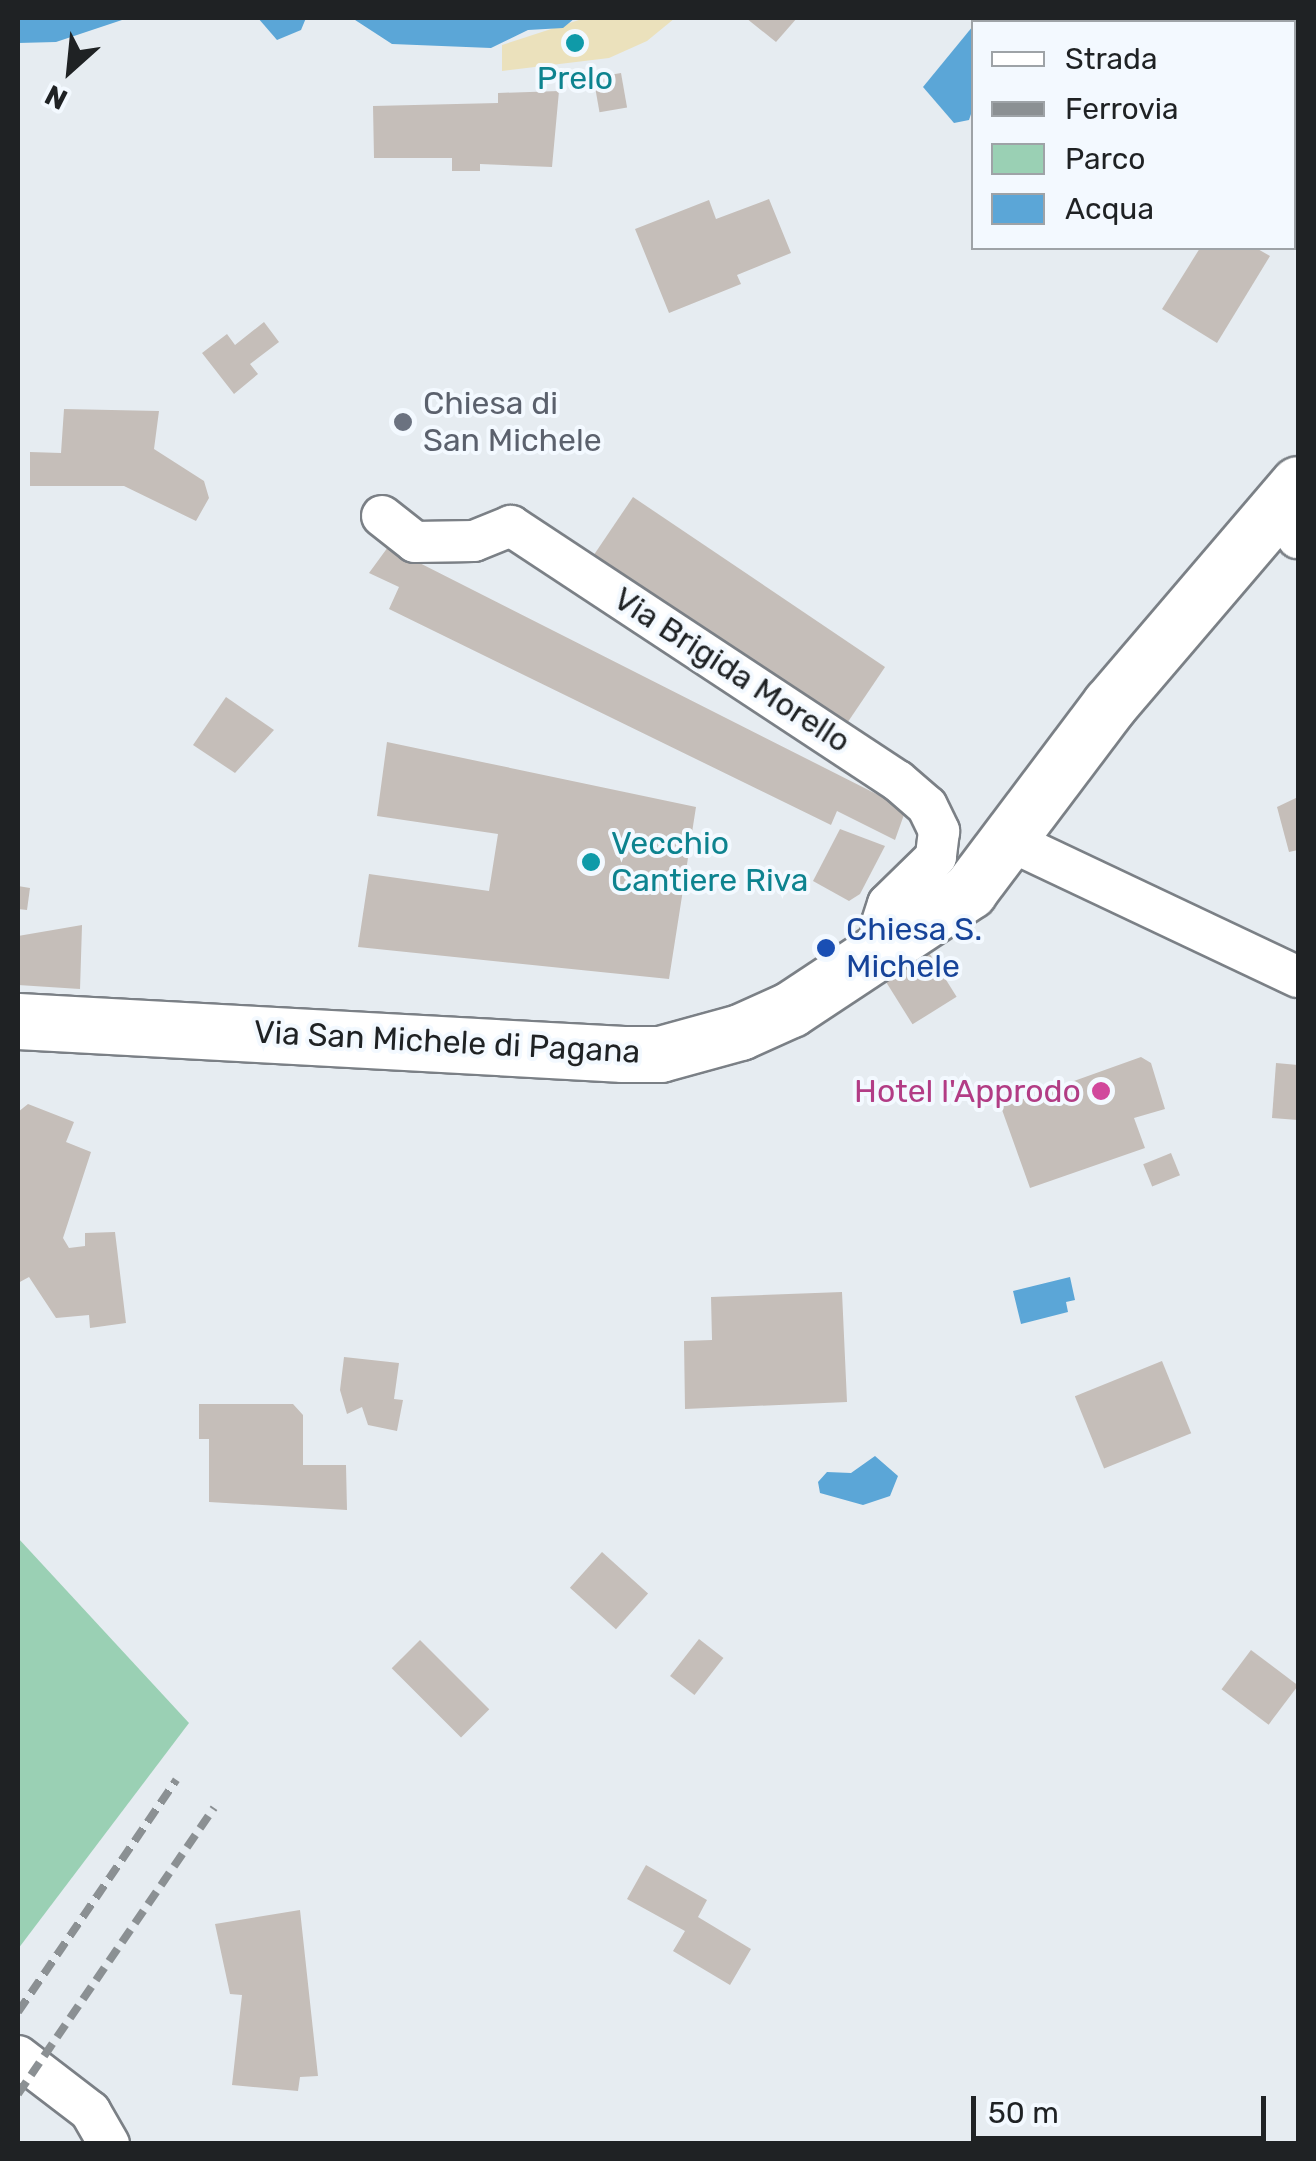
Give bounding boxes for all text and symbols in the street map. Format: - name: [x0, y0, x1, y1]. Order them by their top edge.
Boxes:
- north arrow: [20, 20, 120, 120]
- legend: [971, 20, 1296, 250]
- marker: Prelo: [564, 32, 586, 54]
- text: Strada: [1065, 41, 1158, 77]
- place label: Prelo: [537, 59, 613, 97]
- text: N: [40, 78, 73, 116]
- text: Ferrovia: [1065, 91, 1179, 127]
- text: Parco: [1065, 141, 1145, 177]
- text: Acqua: [1065, 191, 1154, 227]
- place label: Chiesa di San Michele: [423, 385, 602, 460]
- marker: Chiesa di San Michele: [392, 411, 414, 433]
- street label: Via Brigida Morello: [607, 579, 857, 761]
- place label: Vecchio Cantiere Riva: [611, 825, 808, 900]
- marker: Vecchio Cantiere Riva: [580, 851, 602, 873]
- place label: Chiesa S. Michele: [846, 911, 982, 986]
- marker: Chiesa S. Michele: [815, 937, 837, 959]
- street label: Via San Michele di Pagana: [253, 1013, 641, 1071]
- place label: Hotel l'Approdo: [854, 1072, 1081, 1110]
- marker: Hotel l'Approdo: [1090, 1080, 1112, 1102]
- scale bar: [976, 2076, 1271, 2138]
- text: 50 m: [988, 2095, 1059, 2131]

